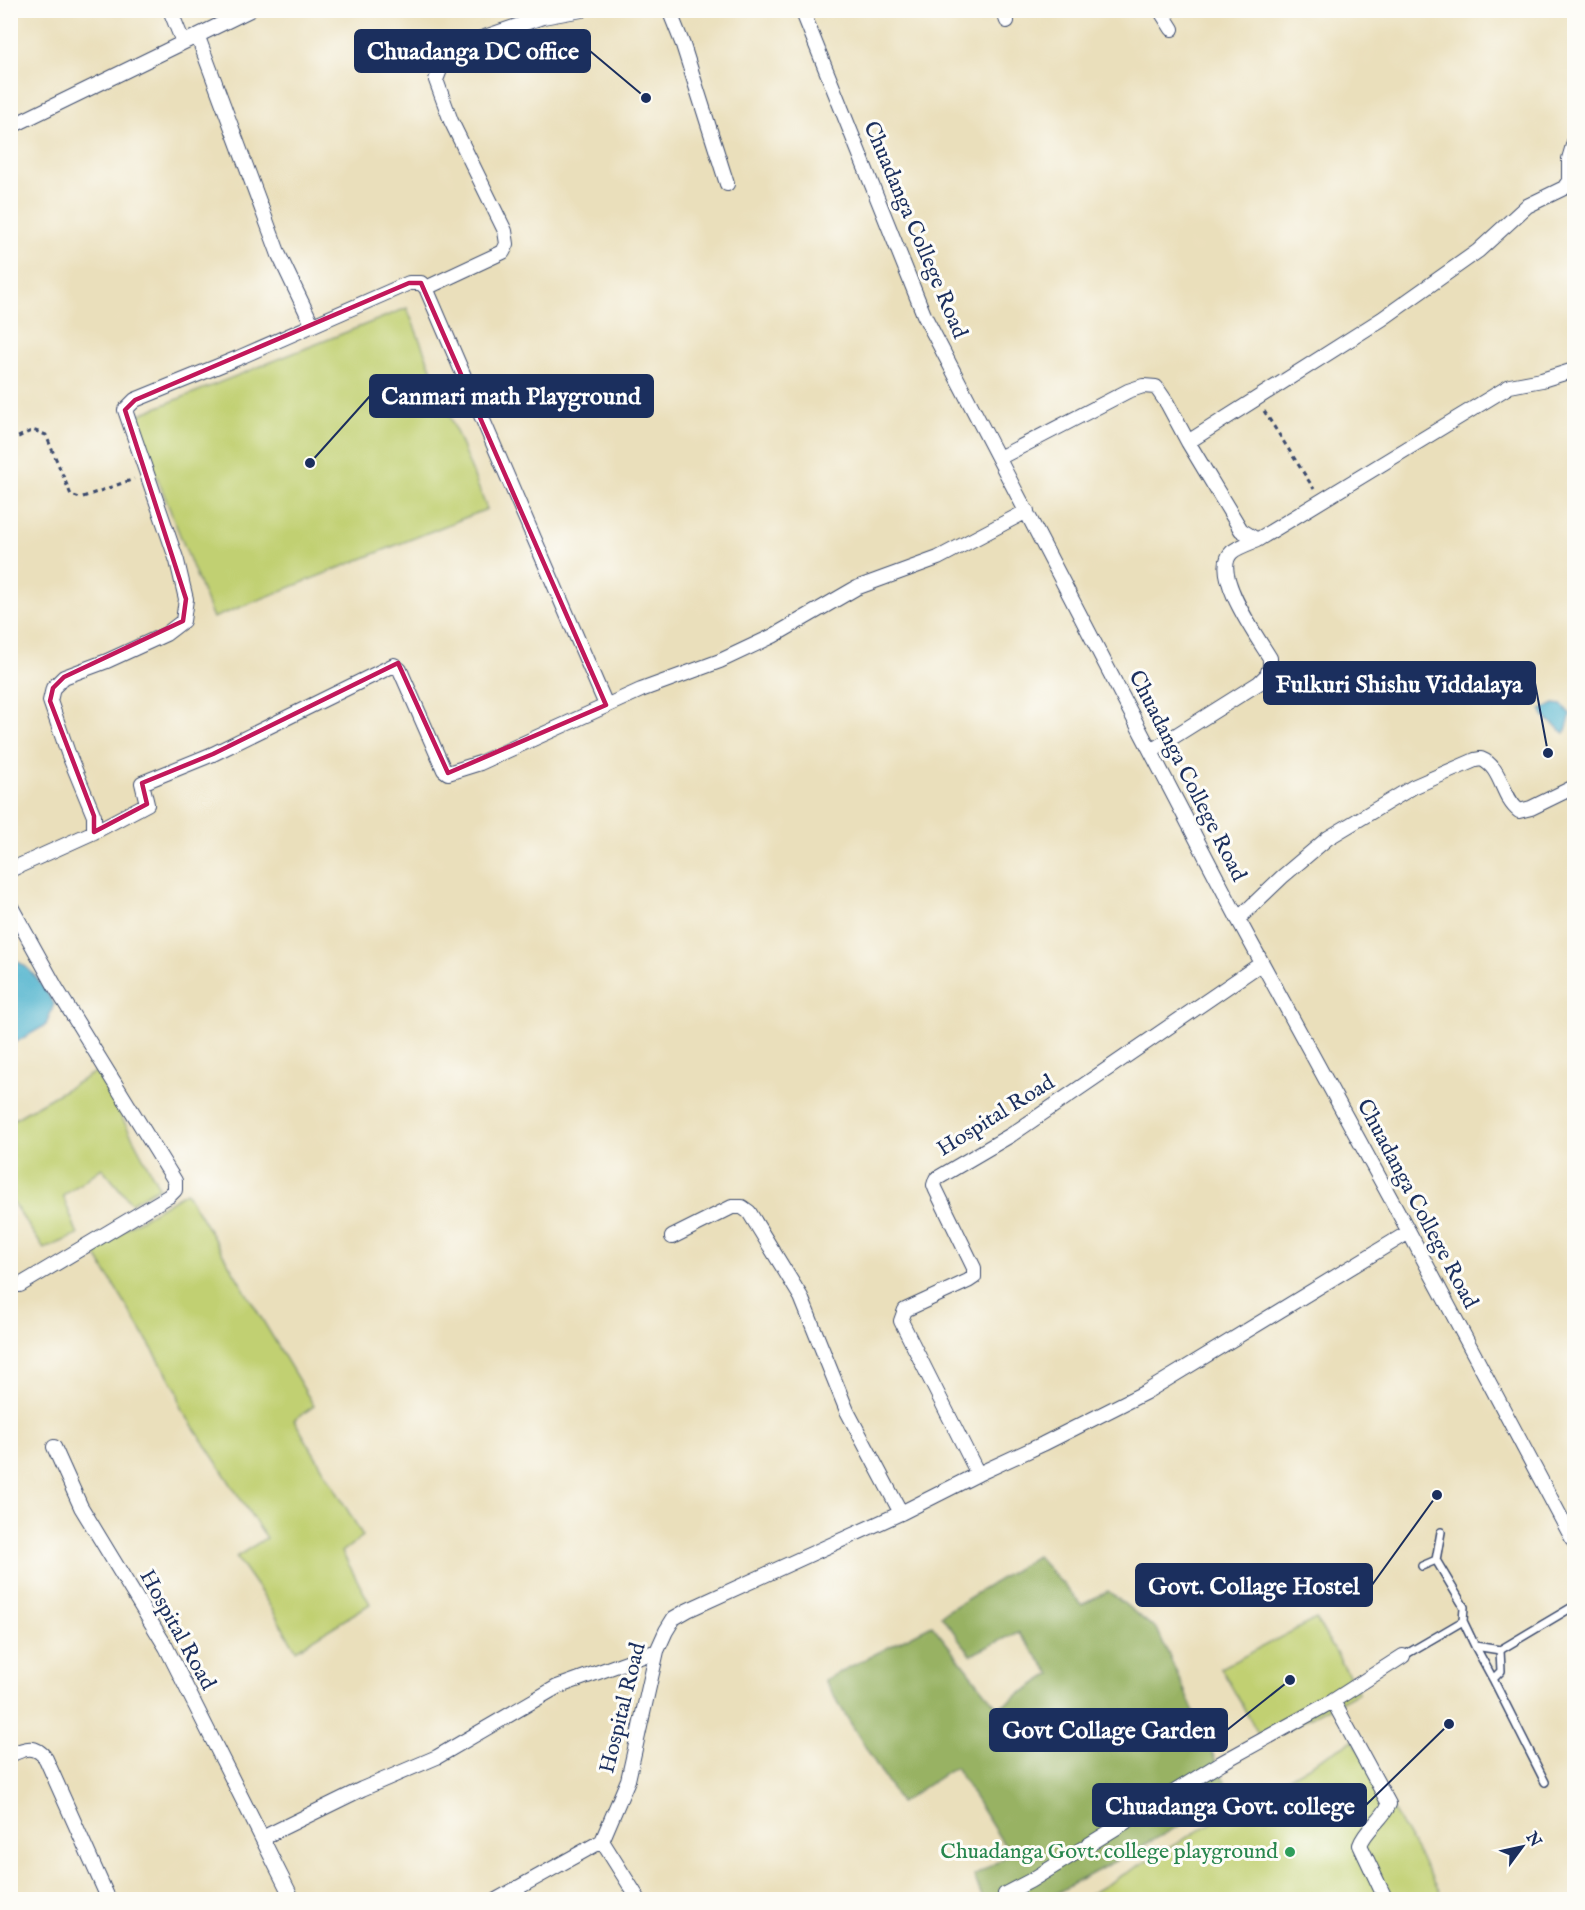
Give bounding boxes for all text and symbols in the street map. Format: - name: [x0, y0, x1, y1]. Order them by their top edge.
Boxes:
- callout: Chuadanga DC office: [355, 30, 590, 72]
- text: Chuadanga DC office: [367, 37, 579, 68]
- street label: Chuadanga College Road: [856, 117, 974, 343]
- callout: Canmari math Playground: [370, 375, 653, 417]
- text: Canmari math Playground: [381, 382, 642, 413]
- callout: Fulkuri Shishu Viddalaya: [1264, 662, 1535, 704]
- street label: Chuadanga College Road: [1122, 666, 1253, 887]
- text: Fulkuri Shishu Viddalaya: [1276, 670, 1523, 701]
- street label: Hospital Road: [932, 1069, 1060, 1163]
- street label: Chuadanga College Road: [1350, 1094, 1484, 1314]
- callout: Govt. Collage Hostel: [1136, 1564, 1372, 1606]
- street label: Hospital Road: [132, 1565, 222, 1695]
- text: Govt. Collage Hostel: [1148, 1572, 1360, 1603]
- street label: Hospital Road: [593, 1640, 653, 1776]
- callout: Govt Collage Garden: [990, 1709, 1227, 1751]
- text: Govt Collage Garden: [1002, 1716, 1216, 1747]
- callout: Chuadanga Govt. college: [1093, 1784, 1366, 1826]
- text: Chuadanga Govt. college: [1105, 1792, 1355, 1823]
- north arrow: [1492, 1817, 1552, 1877]
- text: N: [1520, 1828, 1545, 1851]
- place label: Chuadanga Govt. college playground: [940, 1838, 1278, 1866]
- marker: Chuadanga Govt. college playground: [1283, 1845, 1297, 1859]

